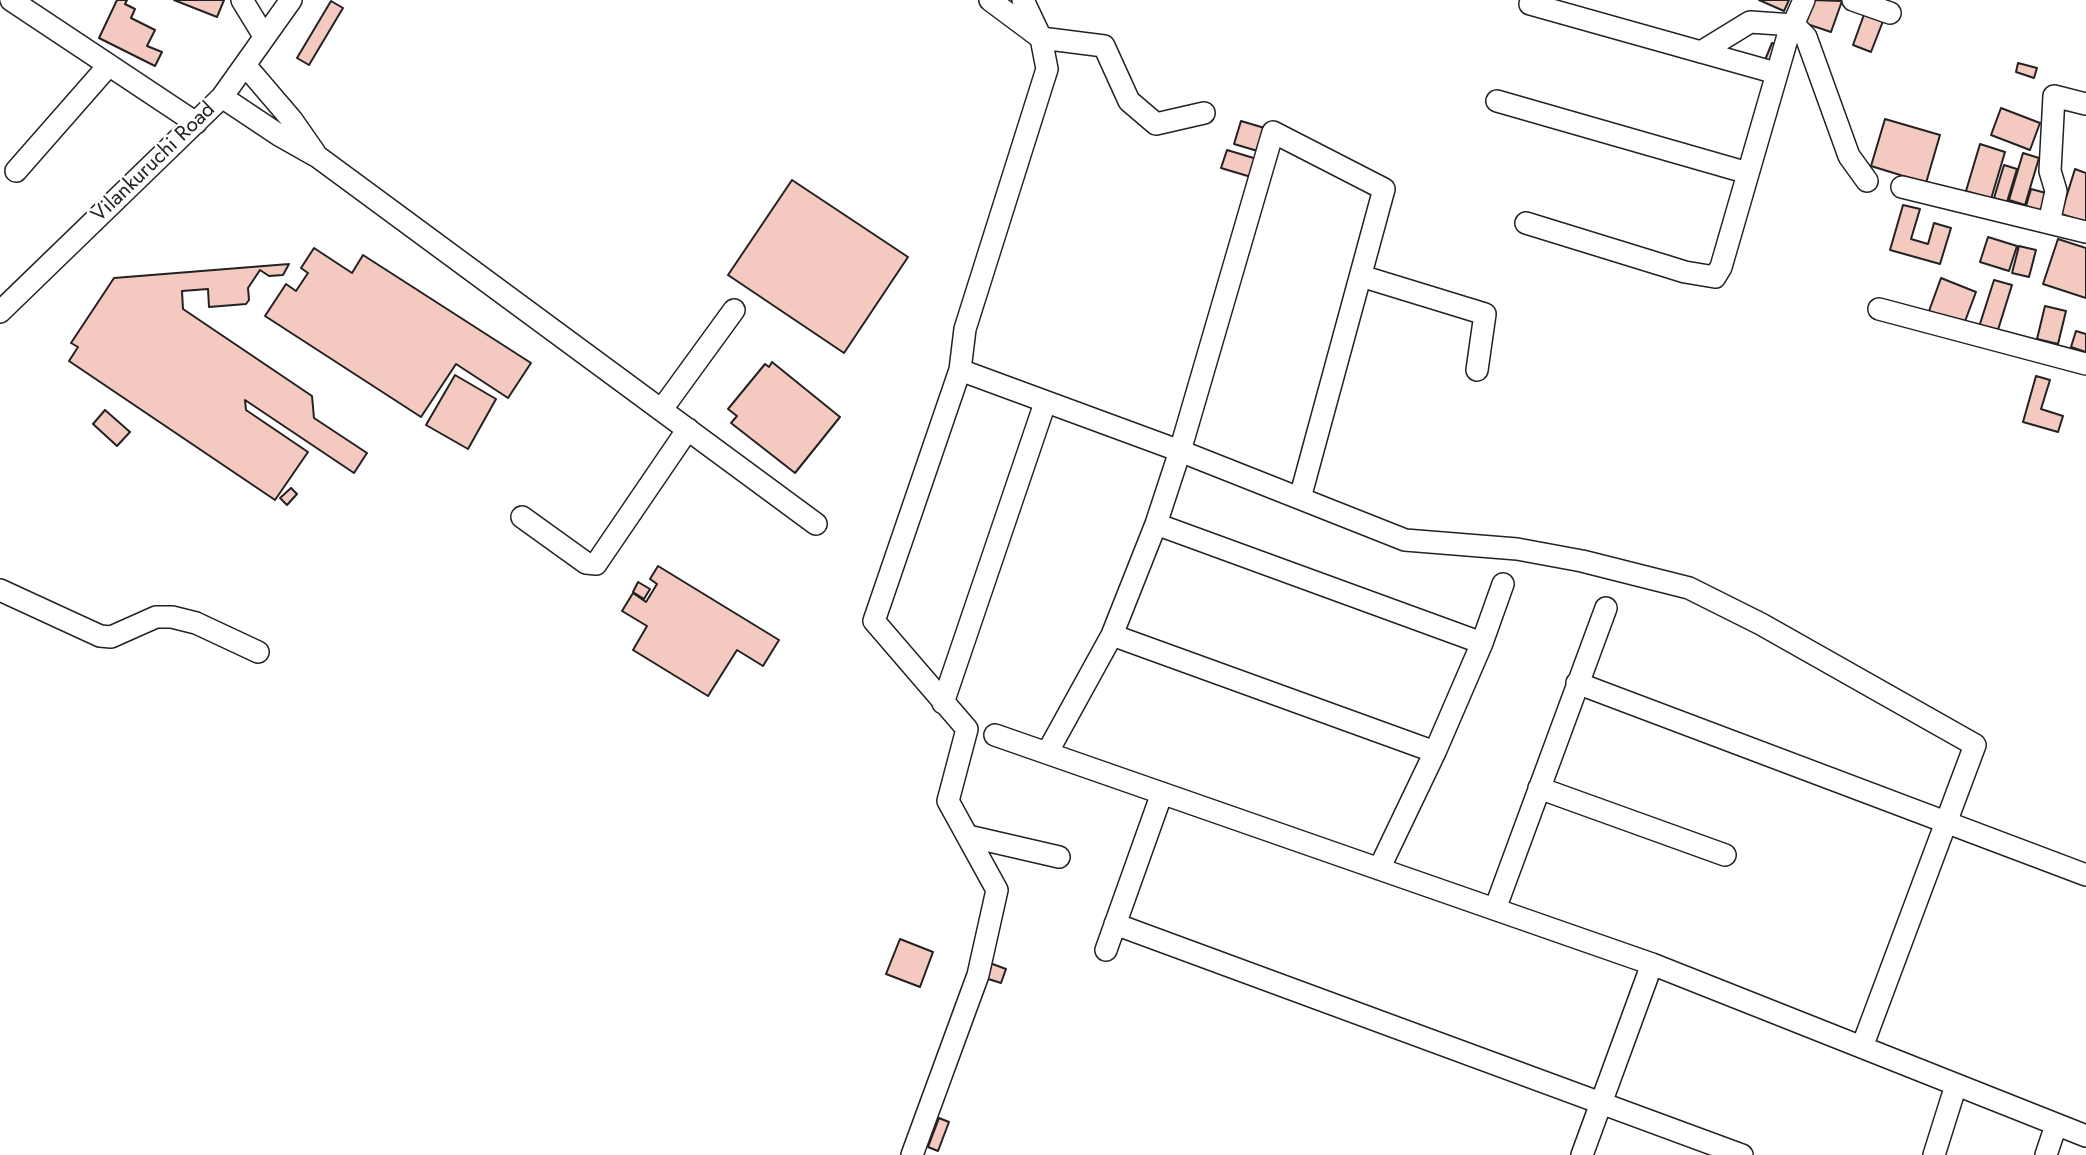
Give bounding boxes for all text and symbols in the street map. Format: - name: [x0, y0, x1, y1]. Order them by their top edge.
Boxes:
- street label: Vilankuruchi Road: [87, 98, 221, 228]

